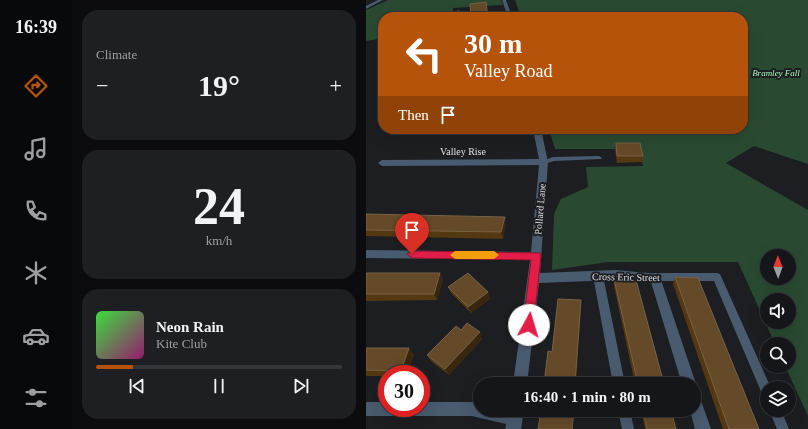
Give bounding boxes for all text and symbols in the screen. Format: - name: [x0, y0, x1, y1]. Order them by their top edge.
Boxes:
- text: 16:39: [15, 17, 57, 37]
- icon: left: [398, 28, 450, 80]
- text: 30 m: [464, 28, 522, 59]
- text: Climate: [96, 47, 137, 62]
- text: Valley Road: [464, 61, 552, 81]
- park label: Bramley Fall: [752, 68, 800, 78]
- text: 19°: [198, 69, 240, 102]
- icon: directions: [22, 72, 50, 100]
- text: −: [96, 73, 108, 98]
- text: +: [330, 73, 342, 98]
- icon: arrive: [437, 104, 459, 126]
- text: Then: [398, 107, 429, 123]
- icon: music: [22, 135, 50, 163]
- street label: Valley Rise: [440, 146, 486, 157]
- text: 24: [193, 178, 245, 235]
- street label: Pollard Lane: [532, 182, 548, 235]
- icon: phone: [22, 197, 50, 225]
- pin: [395, 213, 429, 254]
- icon: arrive: [401, 219, 423, 241]
- text: km/h: [206, 233, 232, 248]
- north arrow: [760, 249, 796, 285]
- map controls: [760, 249, 796, 417]
- icon: climate: [22, 259, 50, 287]
- street label: Cross Eric Street: [592, 271, 660, 283]
- button: sound: [760, 293, 796, 329]
- position arrow: [508, 304, 550, 346]
- text: Neon Rain: [156, 319, 224, 335]
- icon: car: [22, 322, 50, 350]
- text: Kite Club: [156, 336, 207, 351]
- button: search: [760, 337, 796, 373]
- speed limit sign: 30: [378, 365, 430, 417]
- icon: previous: [126, 375, 148, 397]
- icon: pause: [208, 375, 230, 397]
- icon: next: [290, 375, 312, 397]
- button: layers: [760, 381, 796, 417]
- icon: filters: [22, 384, 50, 412]
- text: 16:40 · 1 min · 80 m: [523, 389, 651, 405]

